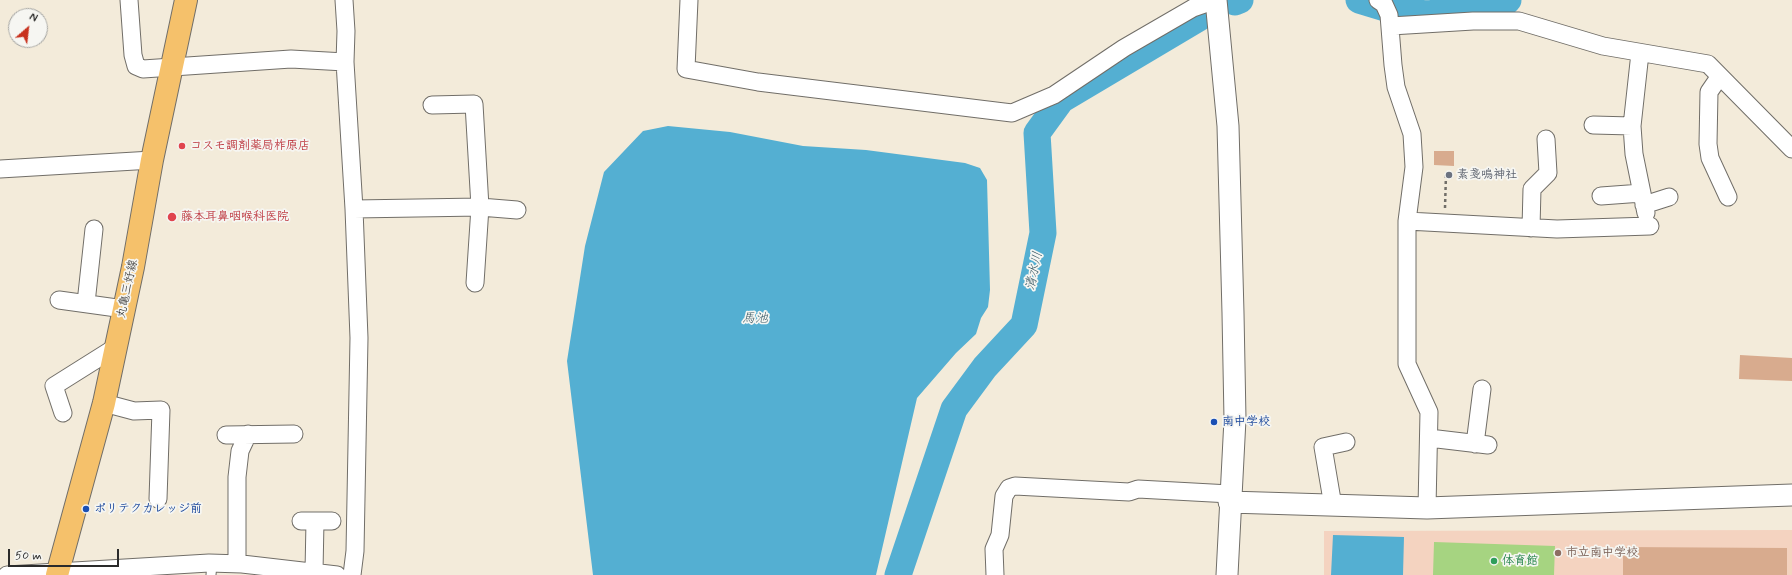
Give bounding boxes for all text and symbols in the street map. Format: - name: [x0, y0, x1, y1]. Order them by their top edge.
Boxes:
- north arrow: [8, 8, 48, 48]
- text: N: [27, 10, 40, 26]
- place label: コスモ調剤薬局柞原店: [190, 139, 310, 153]
- marker: コスモ調剤薬局柞原店: [177, 141, 187, 151]
- place label: 素戔嗚神社: [1457, 168, 1517, 182]
- marker: 素戔嗚神社: [1444, 170, 1454, 180]
- place label: 藤本耳鼻咽喉科医院: [181, 210, 289, 224]
- marker: 藤本耳鼻咽喉科医院: [166, 211, 178, 223]
- water label: 清水川: [1023, 250, 1047, 292]
- street label: 丸亀三好線: [115, 258, 141, 320]
- water label: 馬池: [742, 311, 768, 327]
- place label: 南中学校: [1222, 415, 1270, 429]
- marker: 南中学校: [1209, 417, 1219, 427]
- place label: ポリテクカレッジ前: [94, 502, 202, 516]
- marker: ポリテクカレッジ前: [81, 504, 91, 514]
- scale bar: [10, 541, 121, 567]
- place label: 市立南中学校: [1566, 546, 1638, 560]
- text: 50 m: [15, 548, 42, 564]
- marker: 市立南中学校: [1553, 548, 1563, 558]
- place label: 体育館: [1502, 554, 1538, 568]
- marker: 体育館: [1489, 556, 1499, 566]

